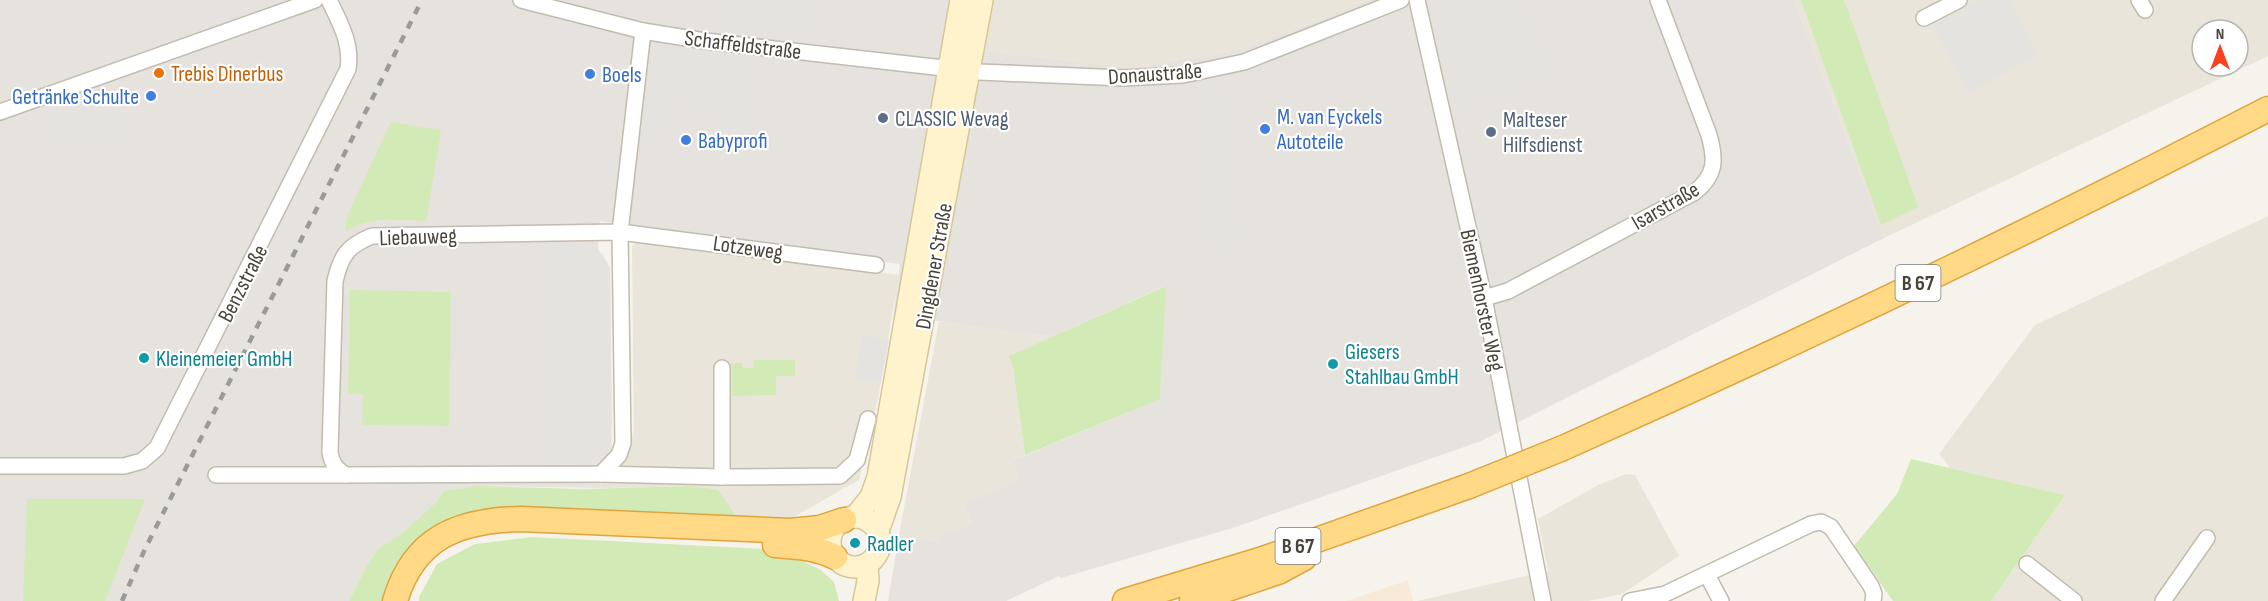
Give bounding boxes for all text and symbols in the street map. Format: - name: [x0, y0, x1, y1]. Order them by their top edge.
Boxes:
- north arrow: [2190, 18, 2250, 78]
- street label: Schaffeldstraße: [683, 25, 803, 66]
- text: N: [2216, 25, 2224, 44]
- street label: Donaustraße: [1107, 58, 1203, 91]
- place label: Trebis Dinerbus: [171, 61, 284, 88]
- place label: Boels: [602, 62, 642, 89]
- marker: Trebis Dinerbus: [152, 66, 166, 80]
- marker: Boels: [583, 67, 597, 81]
- place label: Getränke Schulte: [12, 84, 139, 111]
- marker: Getränke Schulte: [144, 89, 158, 103]
- place label: M. van Eyckels Autoteile: [1276, 104, 1382, 156]
- place label: CLASSIC Wevag: [895, 106, 1009, 133]
- place label: Malteser Hilfsdienst: [1503, 107, 1583, 159]
- marker: CLASSIC Wevag: [876, 111, 890, 125]
- marker: M. van Eyckels Autoteile: [1258, 122, 1272, 136]
- marker: Malteser Hilfsdienst: [1484, 125, 1498, 139]
- place label: Babyprofi: [698, 128, 768, 155]
- marker: Babyprofi: [679, 133, 693, 147]
- street label: Isarstraße: [1627, 176, 1704, 236]
- street label: Dingdener Straße: [910, 201, 959, 332]
- street label: Liebauweg: [379, 223, 458, 252]
- street label: Biemenhorster Weg: [1453, 227, 1510, 374]
- street label: Lotzeweg: [711, 230, 785, 267]
- street label: Benzstraße: [212, 241, 274, 327]
- road number: B 67: [1896, 265, 1940, 301]
- place label: Giesers Stahlbau GmbH: [1345, 339, 1459, 391]
- place label: Kleinemeier GmbH: [156, 346, 292, 373]
- marker: Kleinemeier GmbH: [137, 351, 151, 365]
- marker: Giesers Stahlbau GmbH: [1326, 357, 1340, 371]
- road number: B 67: [1276, 528, 1320, 564]
- place label: Radler: [867, 531, 914, 558]
- marker: Radler: [848, 536, 862, 550]

